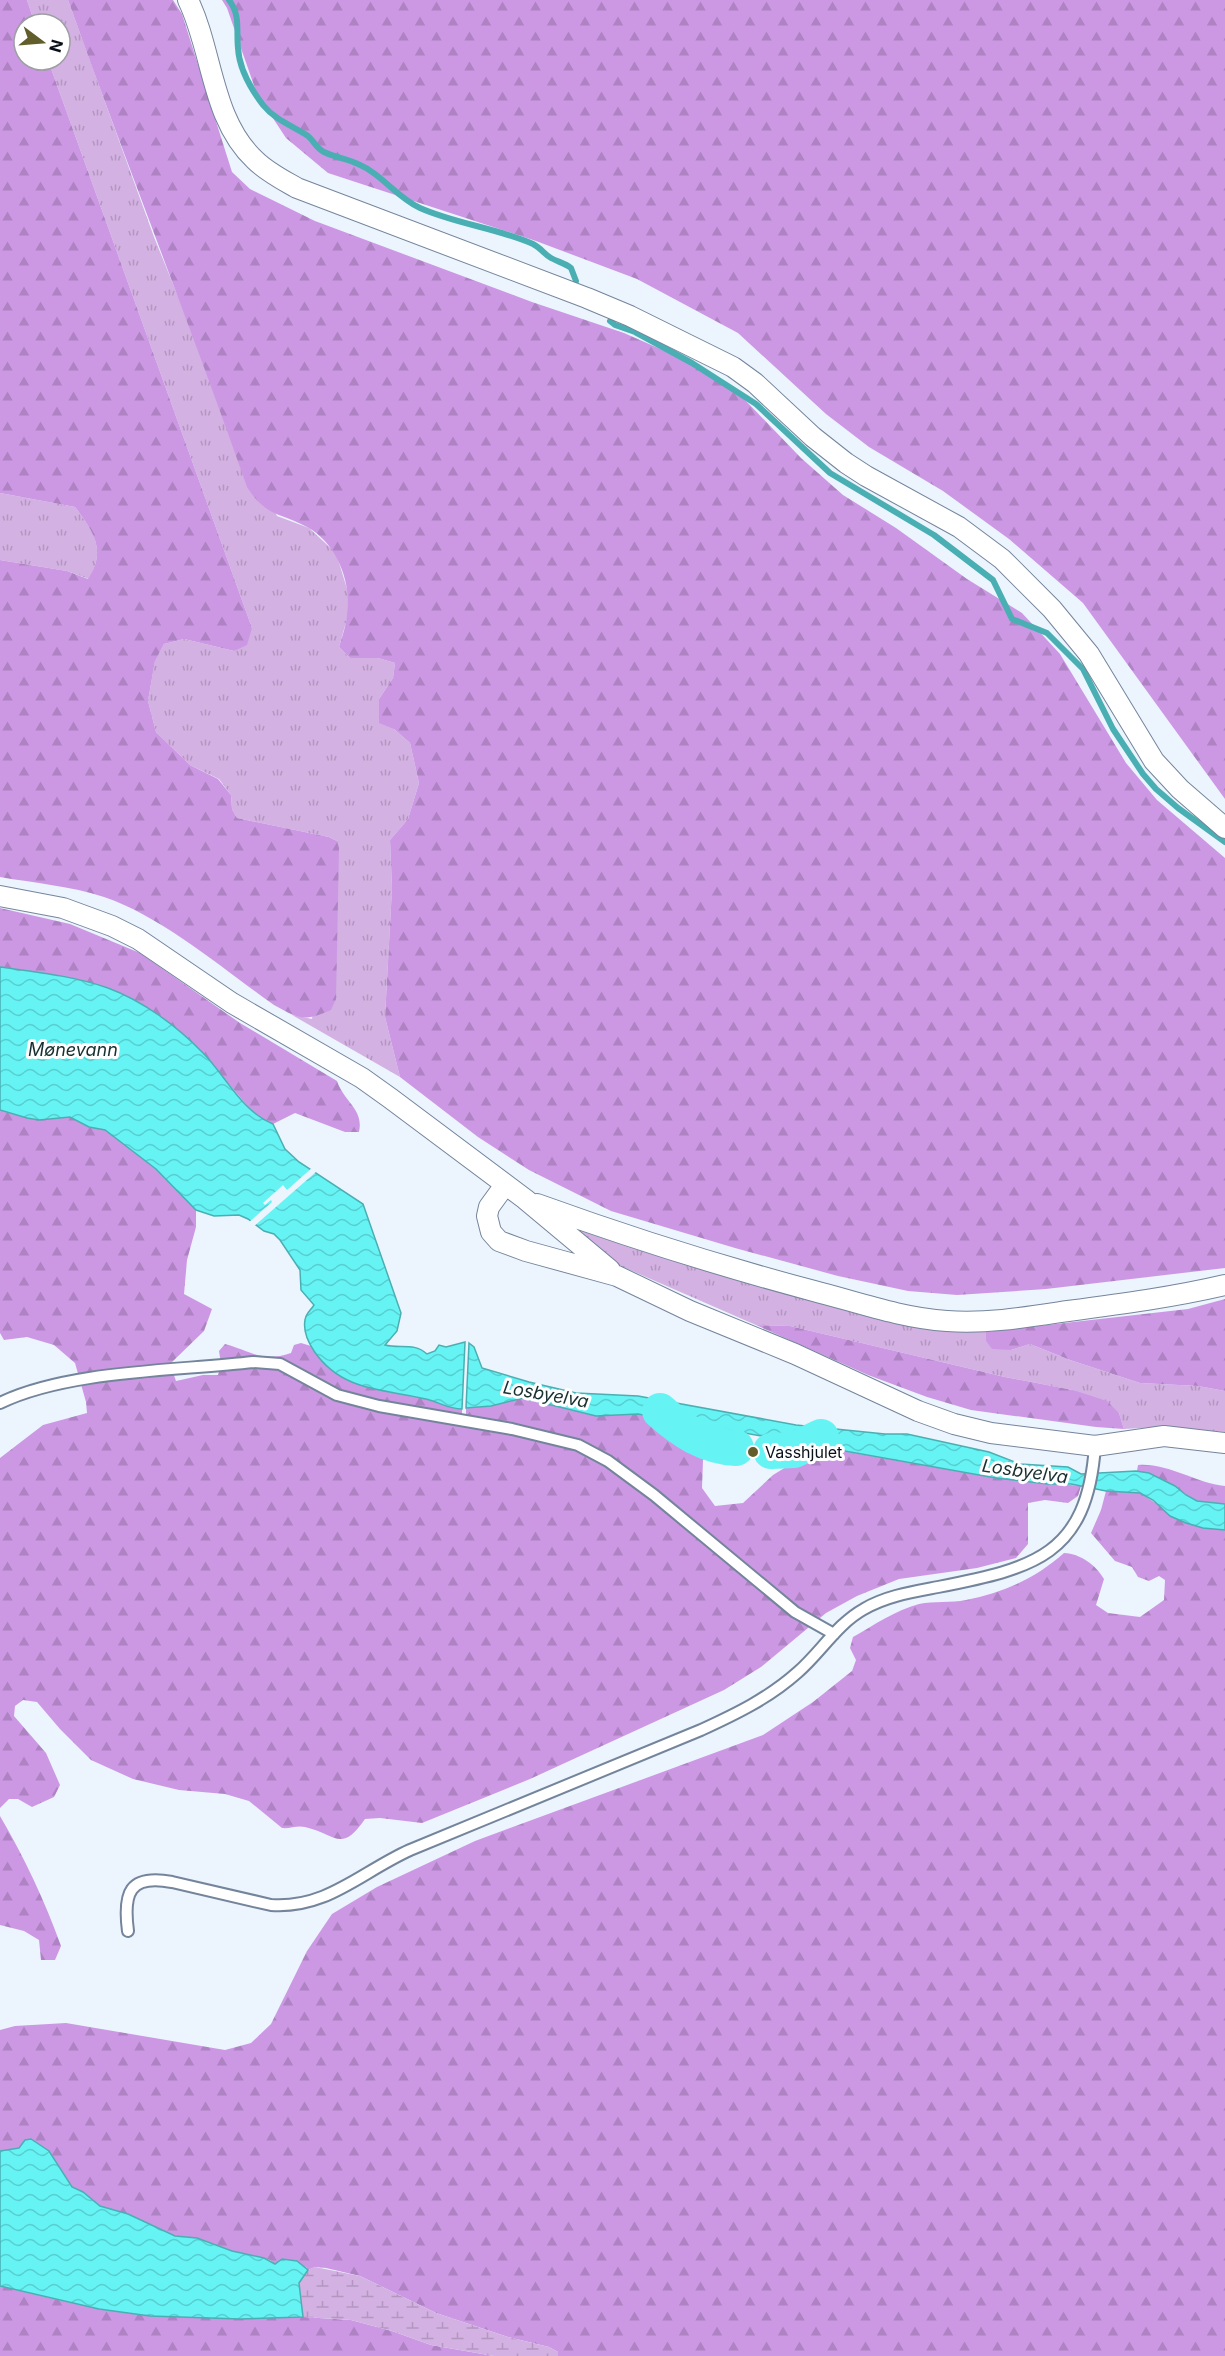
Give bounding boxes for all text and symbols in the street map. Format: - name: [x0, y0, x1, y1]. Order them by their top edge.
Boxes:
- north arrow: [12, 12, 72, 72]
- text: N: [45, 38, 68, 55]
- water label: Mønevann: [28, 1039, 118, 1060]
- water label: Losbyelva: [502, 1376, 590, 1412]
- place label: Vasshjulet: [765, 1442, 842, 1462]
- marker: Vasshjulet: [746, 1445, 760, 1459]
- water label: Losbyelva: [981, 1455, 1069, 1487]

